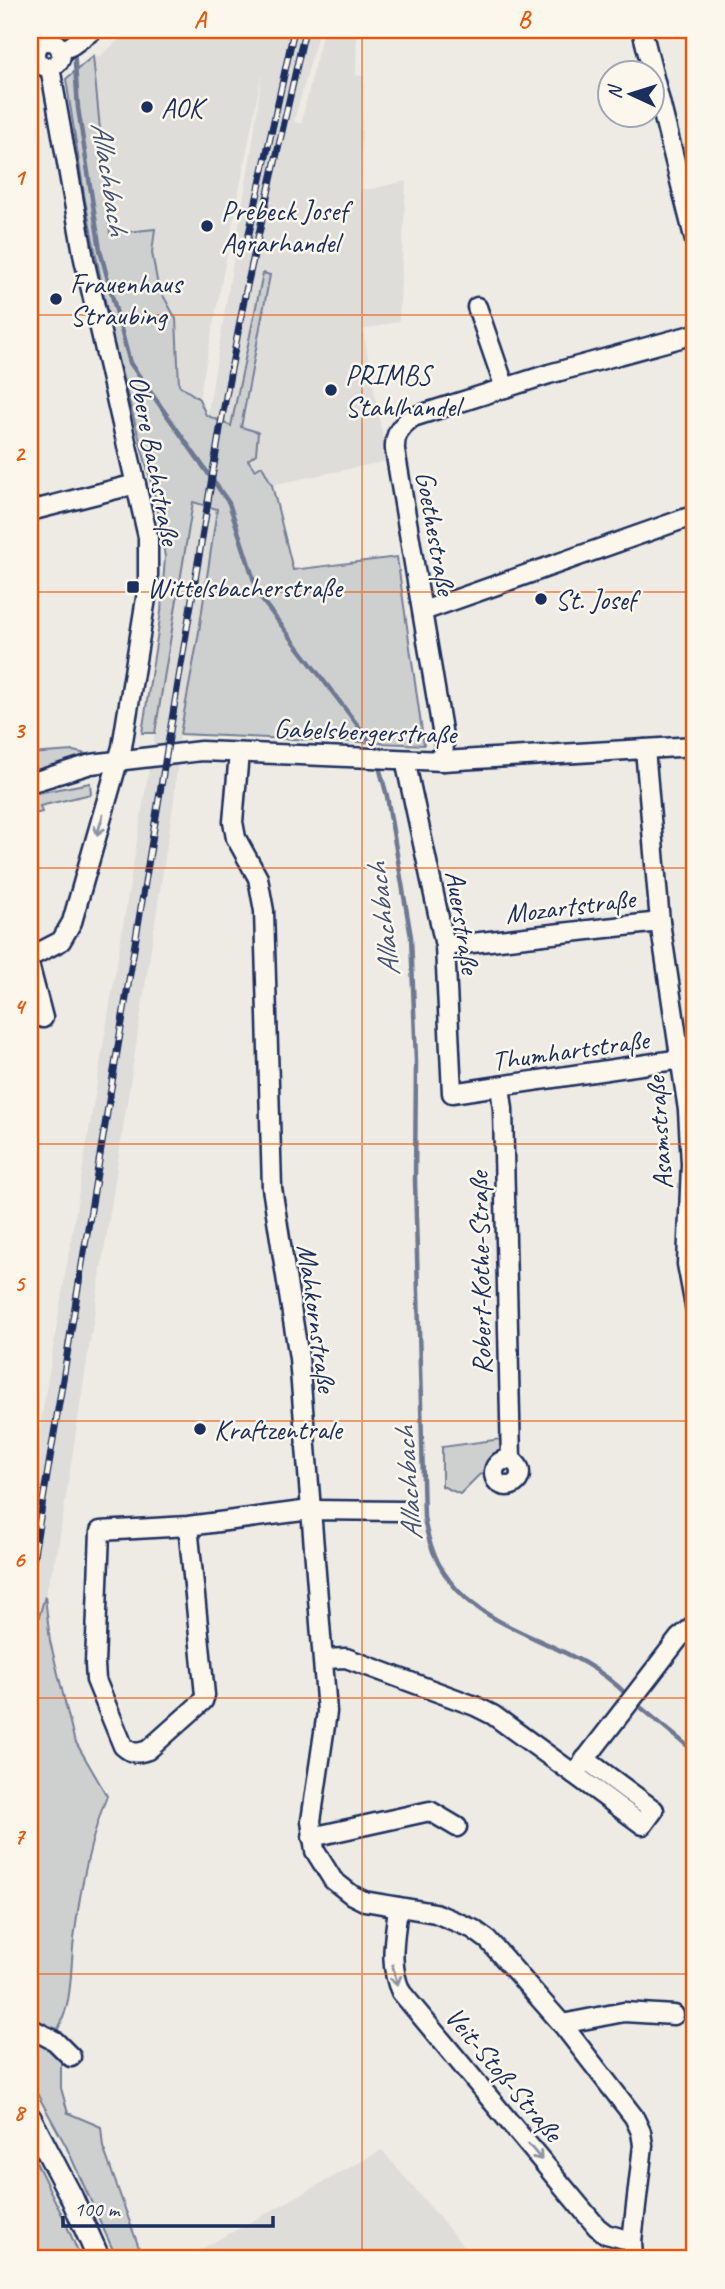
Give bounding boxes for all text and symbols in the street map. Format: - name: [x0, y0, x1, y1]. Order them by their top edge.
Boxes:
- text: A: [194, 5, 208, 34]
- text: B: [518, 5, 532, 34]
- north arrow: [596, 60, 666, 130]
- text: N: [603, 83, 628, 100]
- place label: AOK: [161, 90, 208, 125]
- marker: AOK: [139, 99, 155, 115]
- water label: Allachbach: [82, 119, 138, 239]
- text: 1: [14, 163, 27, 192]
- place label: Prebeck Josef Agrarhandel: [221, 193, 354, 260]
- marker: Prebeck Josef Agrarhandel: [199, 218, 215, 234]
- place label: Frauenhaus Straubing: [70, 266, 184, 333]
- marker: Frauenhaus Straubing: [48, 291, 64, 307]
- place label: PRIMBS Stahlhandel: [345, 357, 465, 424]
- street label: Obere Bachstraße: [121, 372, 189, 550]
- marker: PRIMBS Stahlhandel: [323, 382, 339, 398]
- text: 2: [14, 439, 27, 468]
- street label: Goethestraße: [408, 468, 464, 599]
- place label: Wittelsbacherstraße: [147, 570, 344, 605]
- marker: Wittelsbacherstraße: [125, 579, 141, 595]
- place label: St. Josef: [555, 582, 642, 617]
- marker: St. Josef: [533, 591, 549, 607]
- street label: Gabelsbergerstraße: [273, 710, 459, 752]
- text: 3: [14, 716, 27, 745]
- one-way arrow: [93, 814, 106, 836]
- water label: Allachbach: [357, 859, 409, 979]
- street label: Auerstraße: [438, 868, 489, 978]
- street label: Mozartstraße: [503, 880, 639, 931]
- text: 4: [14, 992, 27, 1021]
- street label: Thumhartstraße: [489, 1021, 652, 1078]
- street label: Asamstraße: [637, 1073, 680, 1191]
- street label: Robert-Kothe-Straße: [461, 1169, 499, 1375]
- street label: Mahkornstraße: [289, 1242, 345, 1396]
- text: 5: [14, 1269, 26, 1298]
- place label: Kraftzentrale: [214, 1412, 343, 1447]
- marker: Kraftzentrale: [192, 1421, 208, 1437]
- water label: Allachbach: [385, 1424, 431, 1542]
- text: 6: [14, 1545, 27, 1574]
- text: 7: [14, 1822, 27, 1851]
- one-way arrow: [389, 1963, 402, 1985]
- street label: Veit-Stoß-Straße: [437, 1999, 572, 2150]
- text: 8: [14, 2098, 27, 2127]
- one-way arrow: [527, 2143, 543, 2161]
- scale bar: [63, 2184, 273, 2228]
- text: 100 m: [74, 2196, 121, 2222]

